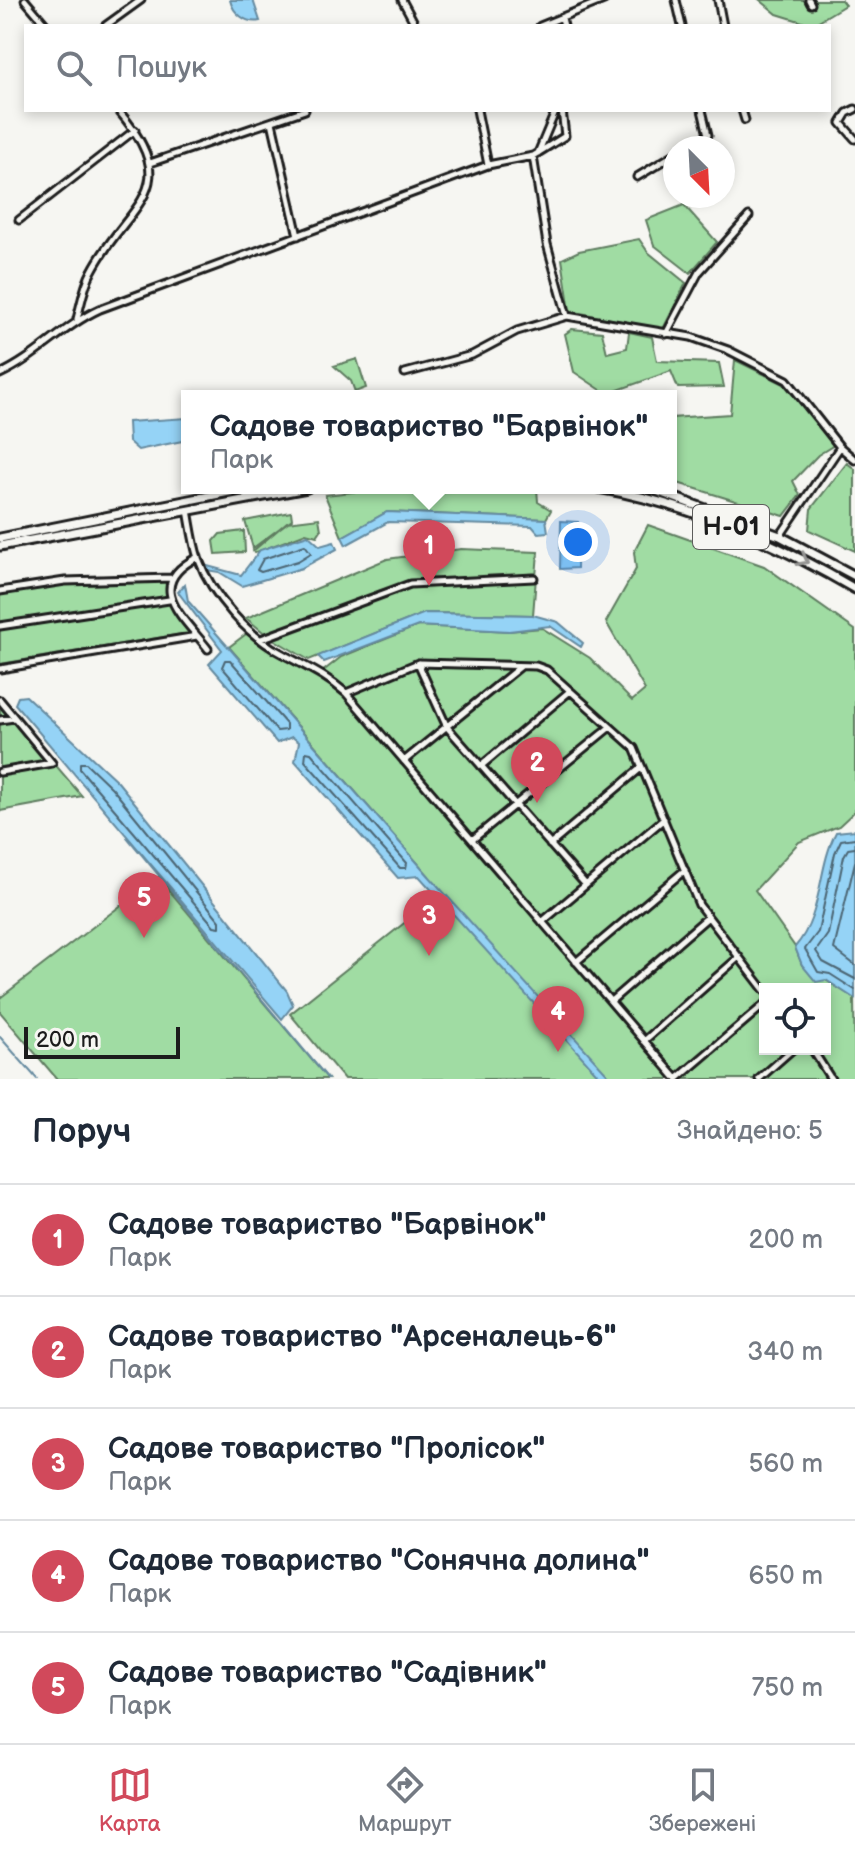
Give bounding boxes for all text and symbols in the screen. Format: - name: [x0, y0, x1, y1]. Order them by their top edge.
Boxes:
- search box: [24, 24, 831, 112]
- icon: search: [52, 46, 96, 90]
- text: Пошук: [116, 50, 207, 86]
- north arrow: [663, 136, 735, 208]
- popup: [181, 390, 677, 494]
- text: Садове товариство "Барвінок": [210, 409, 648, 445]
- text: Парк: [210, 445, 273, 476]
- road number: Н-01: [693, 505, 769, 549]
- pin: 1: [403, 520, 455, 586]
- your location: [558, 522, 598, 562]
- one-way arrow: [795, 551, 810, 566]
- pin: 2: [511, 737, 563, 803]
- pin: 5: [118, 872, 170, 938]
- pin: 3: [403, 890, 455, 956]
- map controls: [759, 983, 831, 1055]
- button: locate: [759, 983, 831, 1055]
- pin: 4: [532, 986, 584, 1052]
- scale bar: [24, 1023, 180, 1059]
- text: 200 m: [36, 1027, 99, 1054]
- text: Поруч: [32, 1111, 131, 1152]
- text: Знайдено: 5: [677, 1116, 823, 1147]
- text: Садове товариство "Барвінок": [108, 1207, 547, 1243]
- text: 1: [53, 1225, 63, 1256]
- text: 200 m: [749, 1225, 823, 1256]
- text: Парк: [108, 1243, 171, 1274]
- text: Садове товариство "Арсеналець-6": [108, 1319, 617, 1355]
- text: 2: [50, 1337, 66, 1368]
- text: 340 m: [747, 1337, 823, 1368]
- text: Парк: [108, 1355, 171, 1386]
- text: Садове товариство "Пролісок": [108, 1431, 545, 1467]
- text: 3: [50, 1449, 66, 1480]
- text: 560 m: [748, 1449, 823, 1480]
- text: Парк: [108, 1467, 171, 1498]
- text: Садове товариство "Сонячна долина": [108, 1543, 649, 1579]
- text: 4: [50, 1561, 66, 1592]
- text: 650 m: [748, 1561, 823, 1592]
- text: Парк: [108, 1579, 171, 1610]
- text: Садове товариство "Садівник": [108, 1655, 547, 1691]
- text: 5: [50, 1673, 66, 1704]
- text: 750 m: [752, 1673, 823, 1704]
- text: Парк: [108, 1691, 171, 1722]
- tab: Карта: [99, 1763, 161, 1838]
- tab: Маршрут: [358, 1763, 452, 1838]
- tab: Збережені: [649, 1763, 756, 1838]

